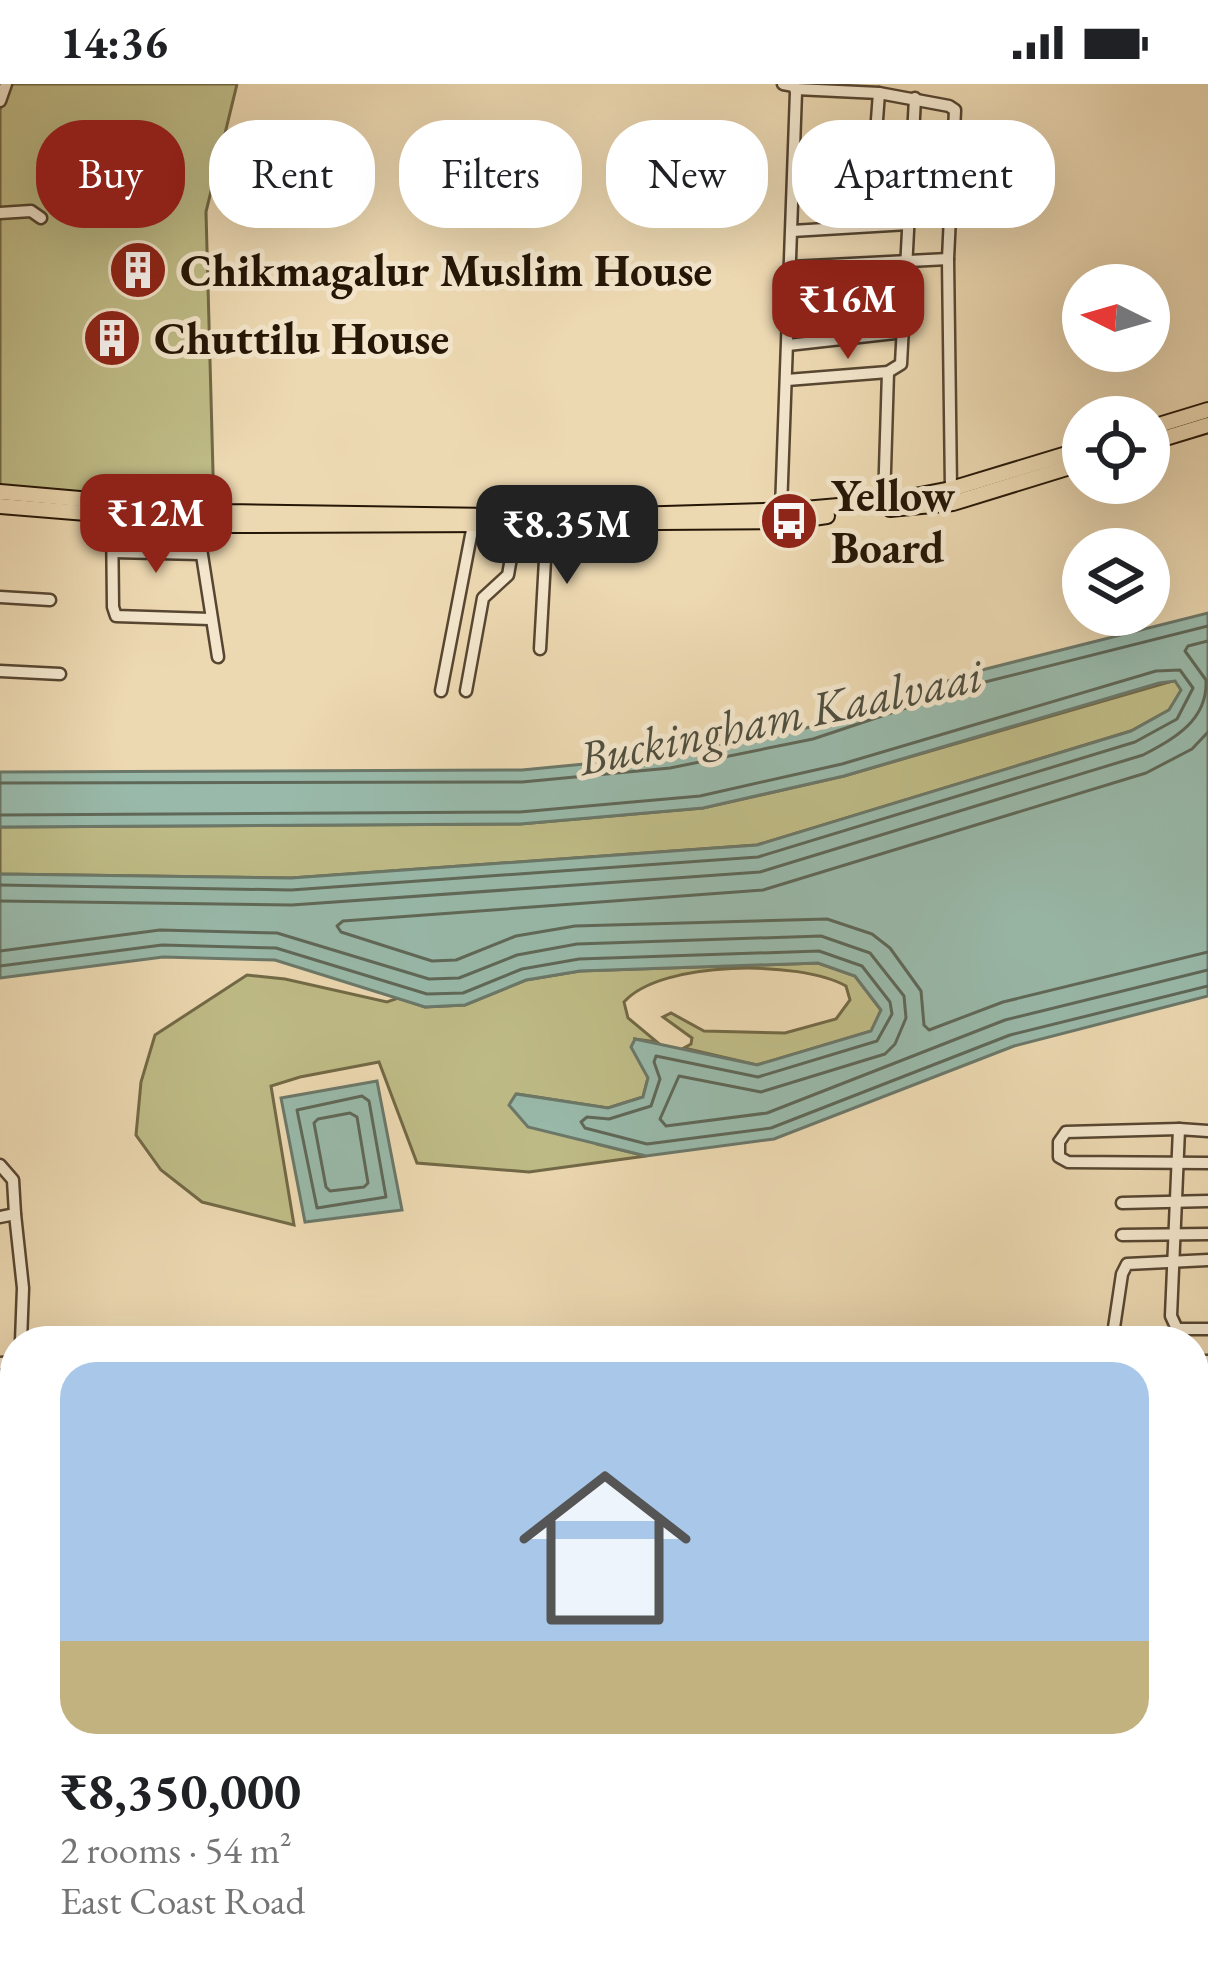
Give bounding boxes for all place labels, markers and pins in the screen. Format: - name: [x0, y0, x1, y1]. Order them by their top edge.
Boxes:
- building icon: Chikmagalur Muslim House: [107, 239, 169, 301]
- place label: Chikmagalur Muslim House: [180, 241, 712, 300]
- pin: ₹16M: [777, 260, 919, 362]
- building icon: Chuttilu House: [81, 307, 143, 369]
- place label: Chuttilu House: [154, 309, 449, 367]
- place label: Yellow Board: [831, 466, 956, 576]
- pin: ₹12M: [85, 474, 227, 576]
- pin: ₹8.35M: [469, 485, 665, 587]
- bus stop icon: Yellow Board: [758, 490, 820, 552]

